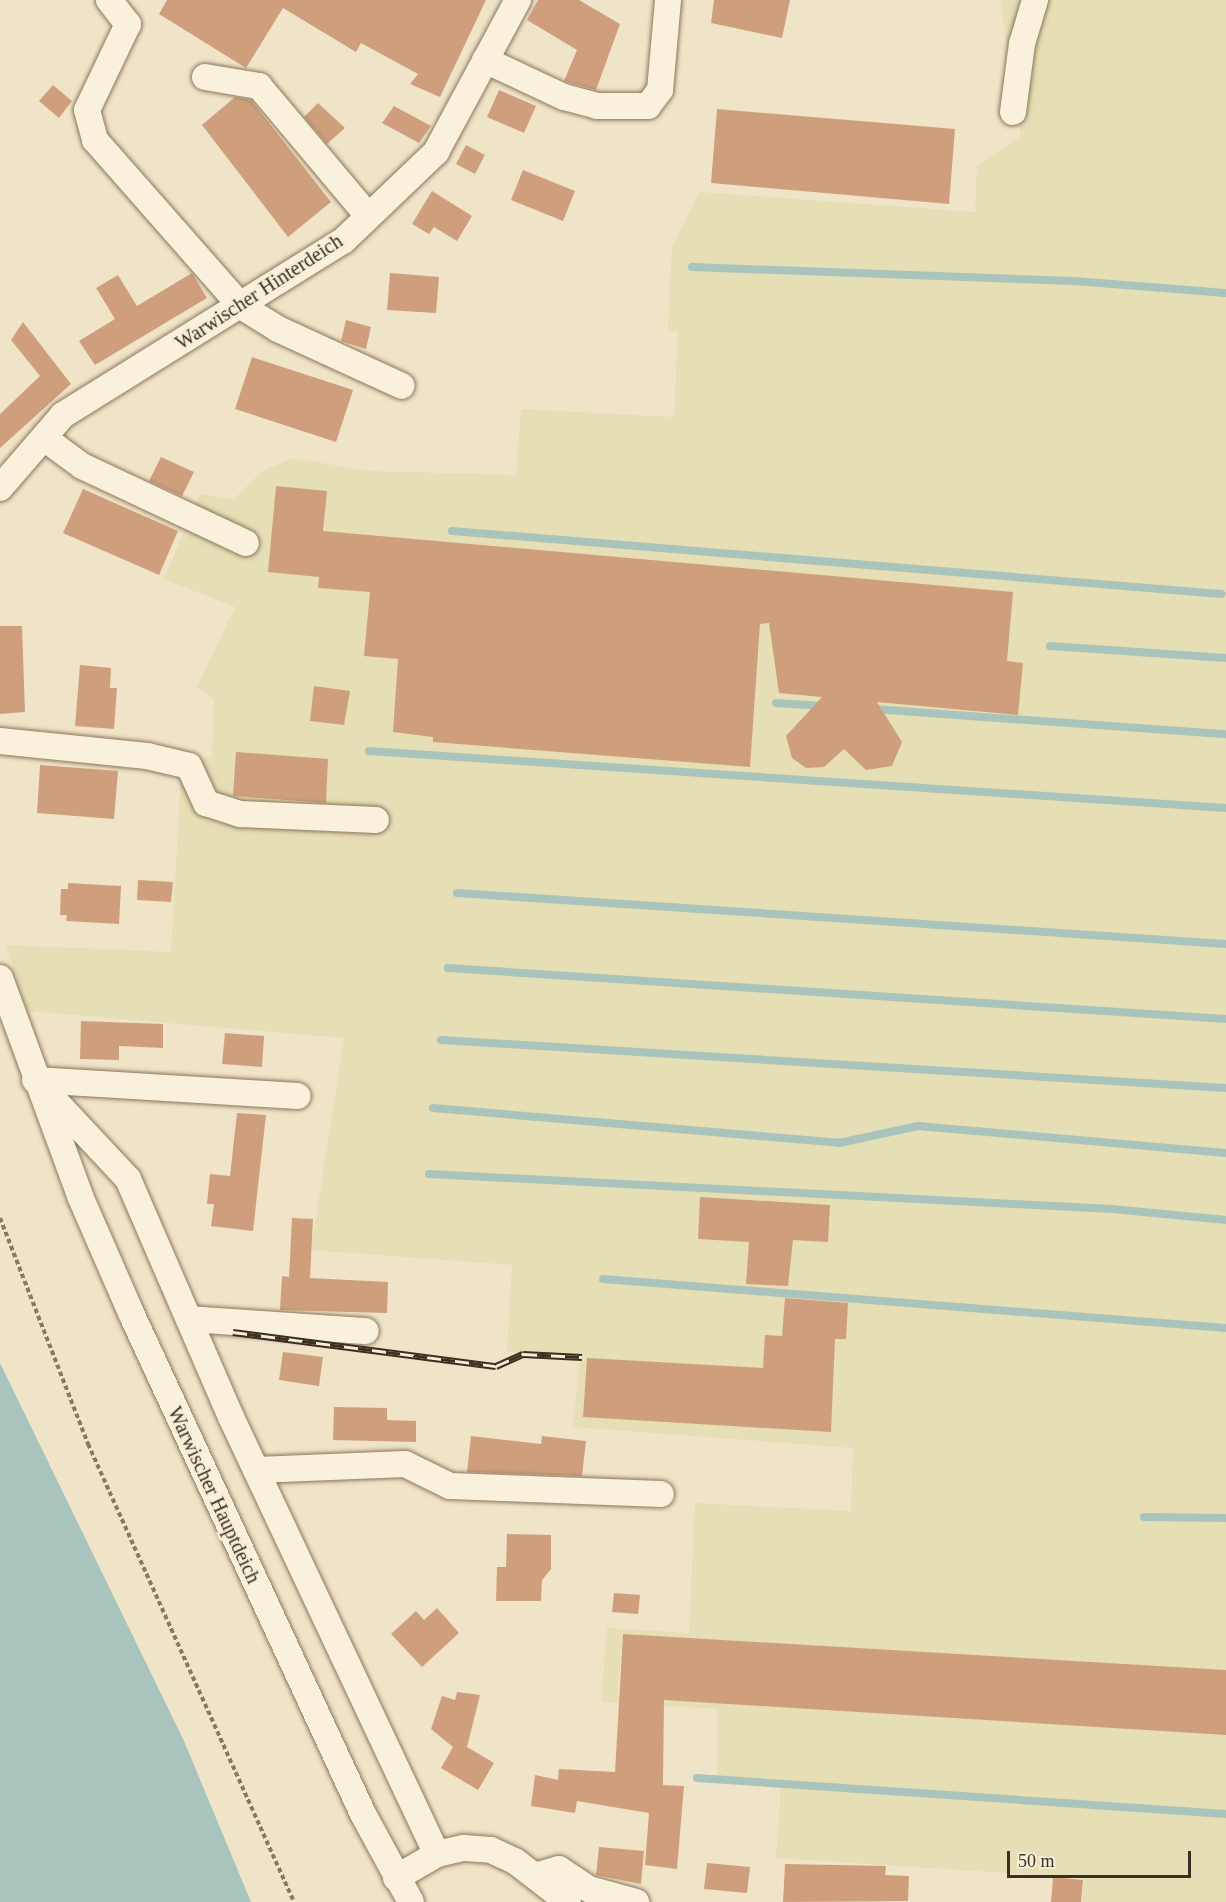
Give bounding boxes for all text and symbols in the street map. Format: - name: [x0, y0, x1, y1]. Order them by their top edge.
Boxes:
- street label: Warwischer Hinterdeich: [171, 229, 347, 355]
- street label: Warwischer Hauptdeich: [163, 1403, 265, 1587]
- scale bar: [1010, 1839, 1194, 1877]
- text: 50 m: [1018, 1851, 1055, 1871]

